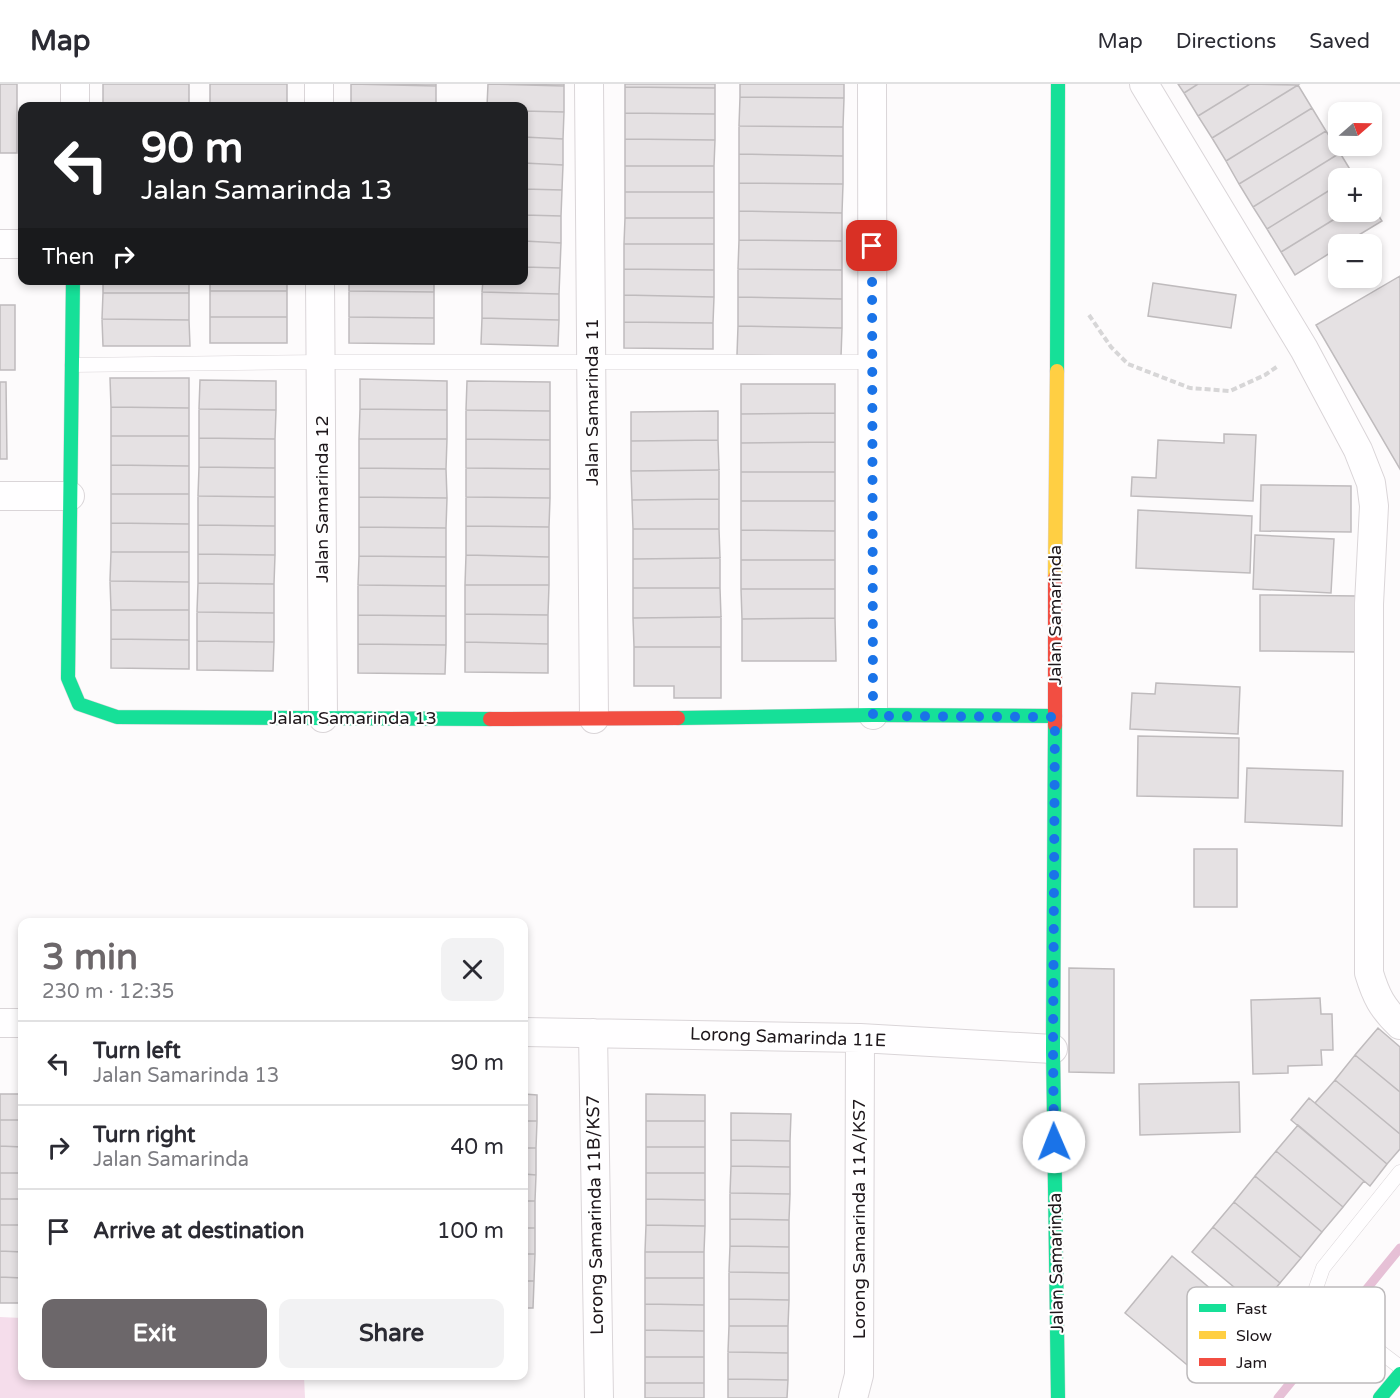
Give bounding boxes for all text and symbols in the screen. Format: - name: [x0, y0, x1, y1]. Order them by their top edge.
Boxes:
- text: Map: [30, 24, 90, 58]
- text: Map: [1097, 29, 1143, 54]
- text: Directions: [1176, 29, 1276, 54]
- text: Saved: [1309, 29, 1370, 54]
- north arrow: [1328, 102, 1382, 156]
- map controls: [1328, 102, 1382, 288]
- text: 90 m: [141, 123, 243, 174]
- icon: left: [42, 126, 120, 204]
- button: +: [1328, 168, 1382, 222]
- text: Jalan Samarinda 13: [141, 174, 393, 207]
- pin: [846, 220, 897, 271]
- icon: arrive: [855, 229, 888, 262]
- button: −: [1328, 234, 1382, 288]
- icon: right: [107, 240, 140, 273]
- text: Then: [42, 244, 95, 270]
- street label: Jalan Samarinda 11: [581, 318, 603, 486]
- street label: Jalan Samarinda 12: [311, 415, 333, 583]
- street label: Jalan Samarinda: [1044, 545, 1066, 685]
- street label: Jalan Samarinda 13: [269, 707, 437, 729]
- text: 3 min: [42, 936, 138, 979]
- button: close: [441, 938, 504, 1001]
- text: 230 m · 12:35: [42, 980, 174, 1004]
- street label: Lorong Samarinda 11E: [690, 1023, 886, 1051]
- text: Turn left: [93, 1038, 181, 1064]
- icon: left: [42, 1047, 75, 1080]
- text: 90 m: [450, 1050, 504, 1076]
- text: Jalan Samarinda 13: [93, 1064, 279, 1088]
- street label: Lorong Samarinda 11B/KS7: [582, 1095, 608, 1335]
- street label: Lorong Samarinda 11A/KS7: [848, 1099, 870, 1339]
- position arrow: [1022, 1110, 1086, 1174]
- text: Turn right: [93, 1122, 195, 1148]
- icon: right: [42, 1131, 75, 1164]
- text: 40 m: [450, 1134, 504, 1160]
- text: Jalan Samarinda: [93, 1148, 249, 1172]
- street label: Jalan Samarinda: [1044, 1193, 1068, 1333]
- icon: arrive: [42, 1215, 75, 1248]
- text: Arrive at destination: [93, 1218, 304, 1244]
- text: 100 m: [437, 1218, 504, 1244]
- legend: [1187, 1287, 1385, 1383]
- button: Exit: [42, 1299, 267, 1368]
- button: Share: [279, 1299, 504, 1368]
- text: Fast: [1236, 1299, 1267, 1319]
- text: Slow: [1236, 1326, 1272, 1346]
- text: Jam: [1236, 1353, 1267, 1373]

